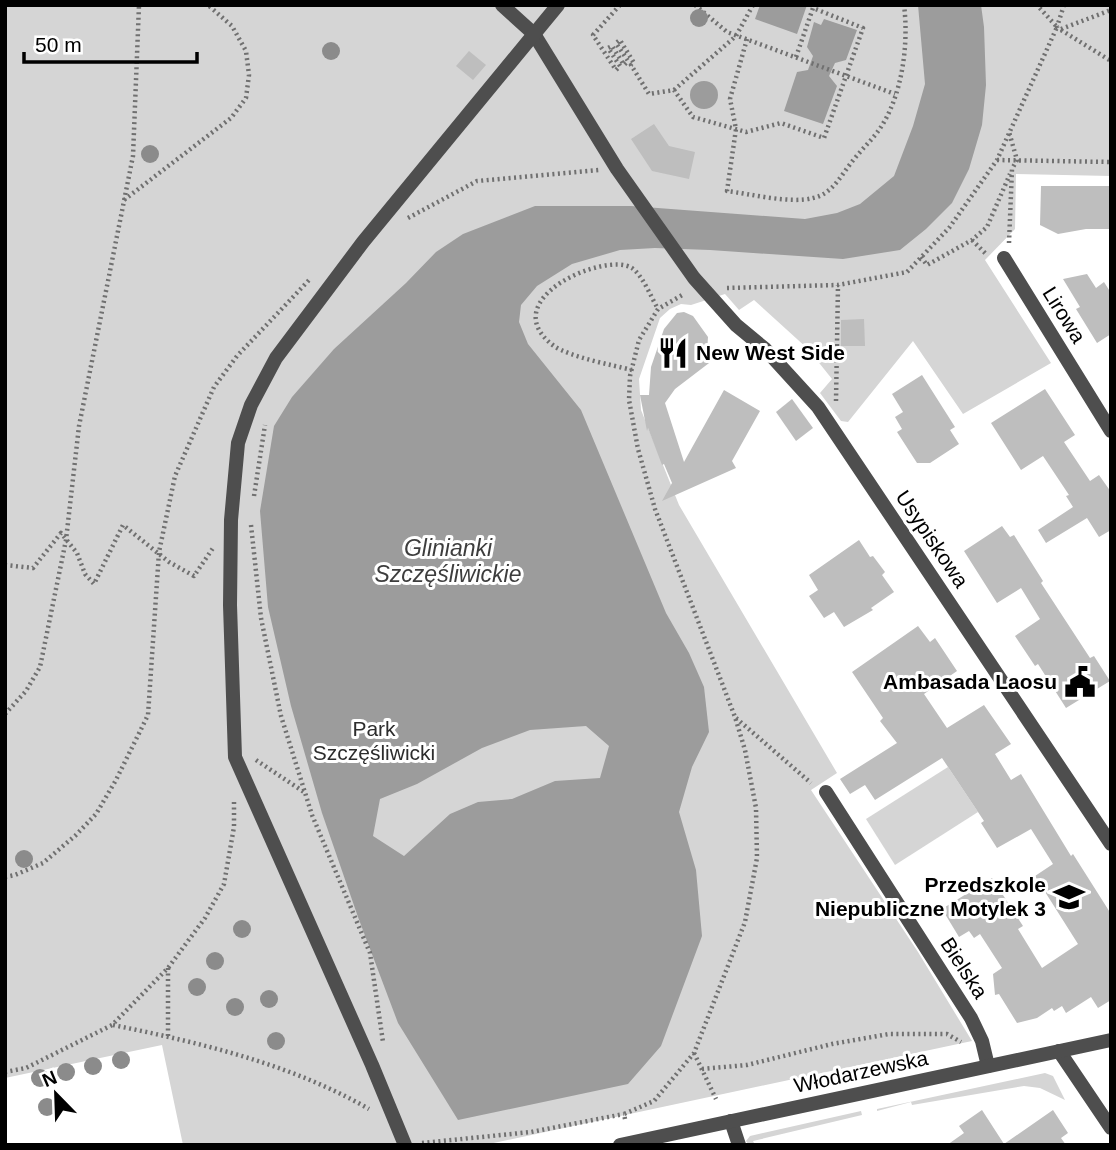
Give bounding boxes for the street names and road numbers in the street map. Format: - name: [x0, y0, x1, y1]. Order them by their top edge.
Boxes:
- street label: Lirowa: [1038, 282, 1091, 347]
- street label: Usypiskowa: [892, 486, 973, 592]
- street label: Bielska: [936, 933, 993, 1003]
- street label: Włodarzewska: [792, 1046, 930, 1097]

